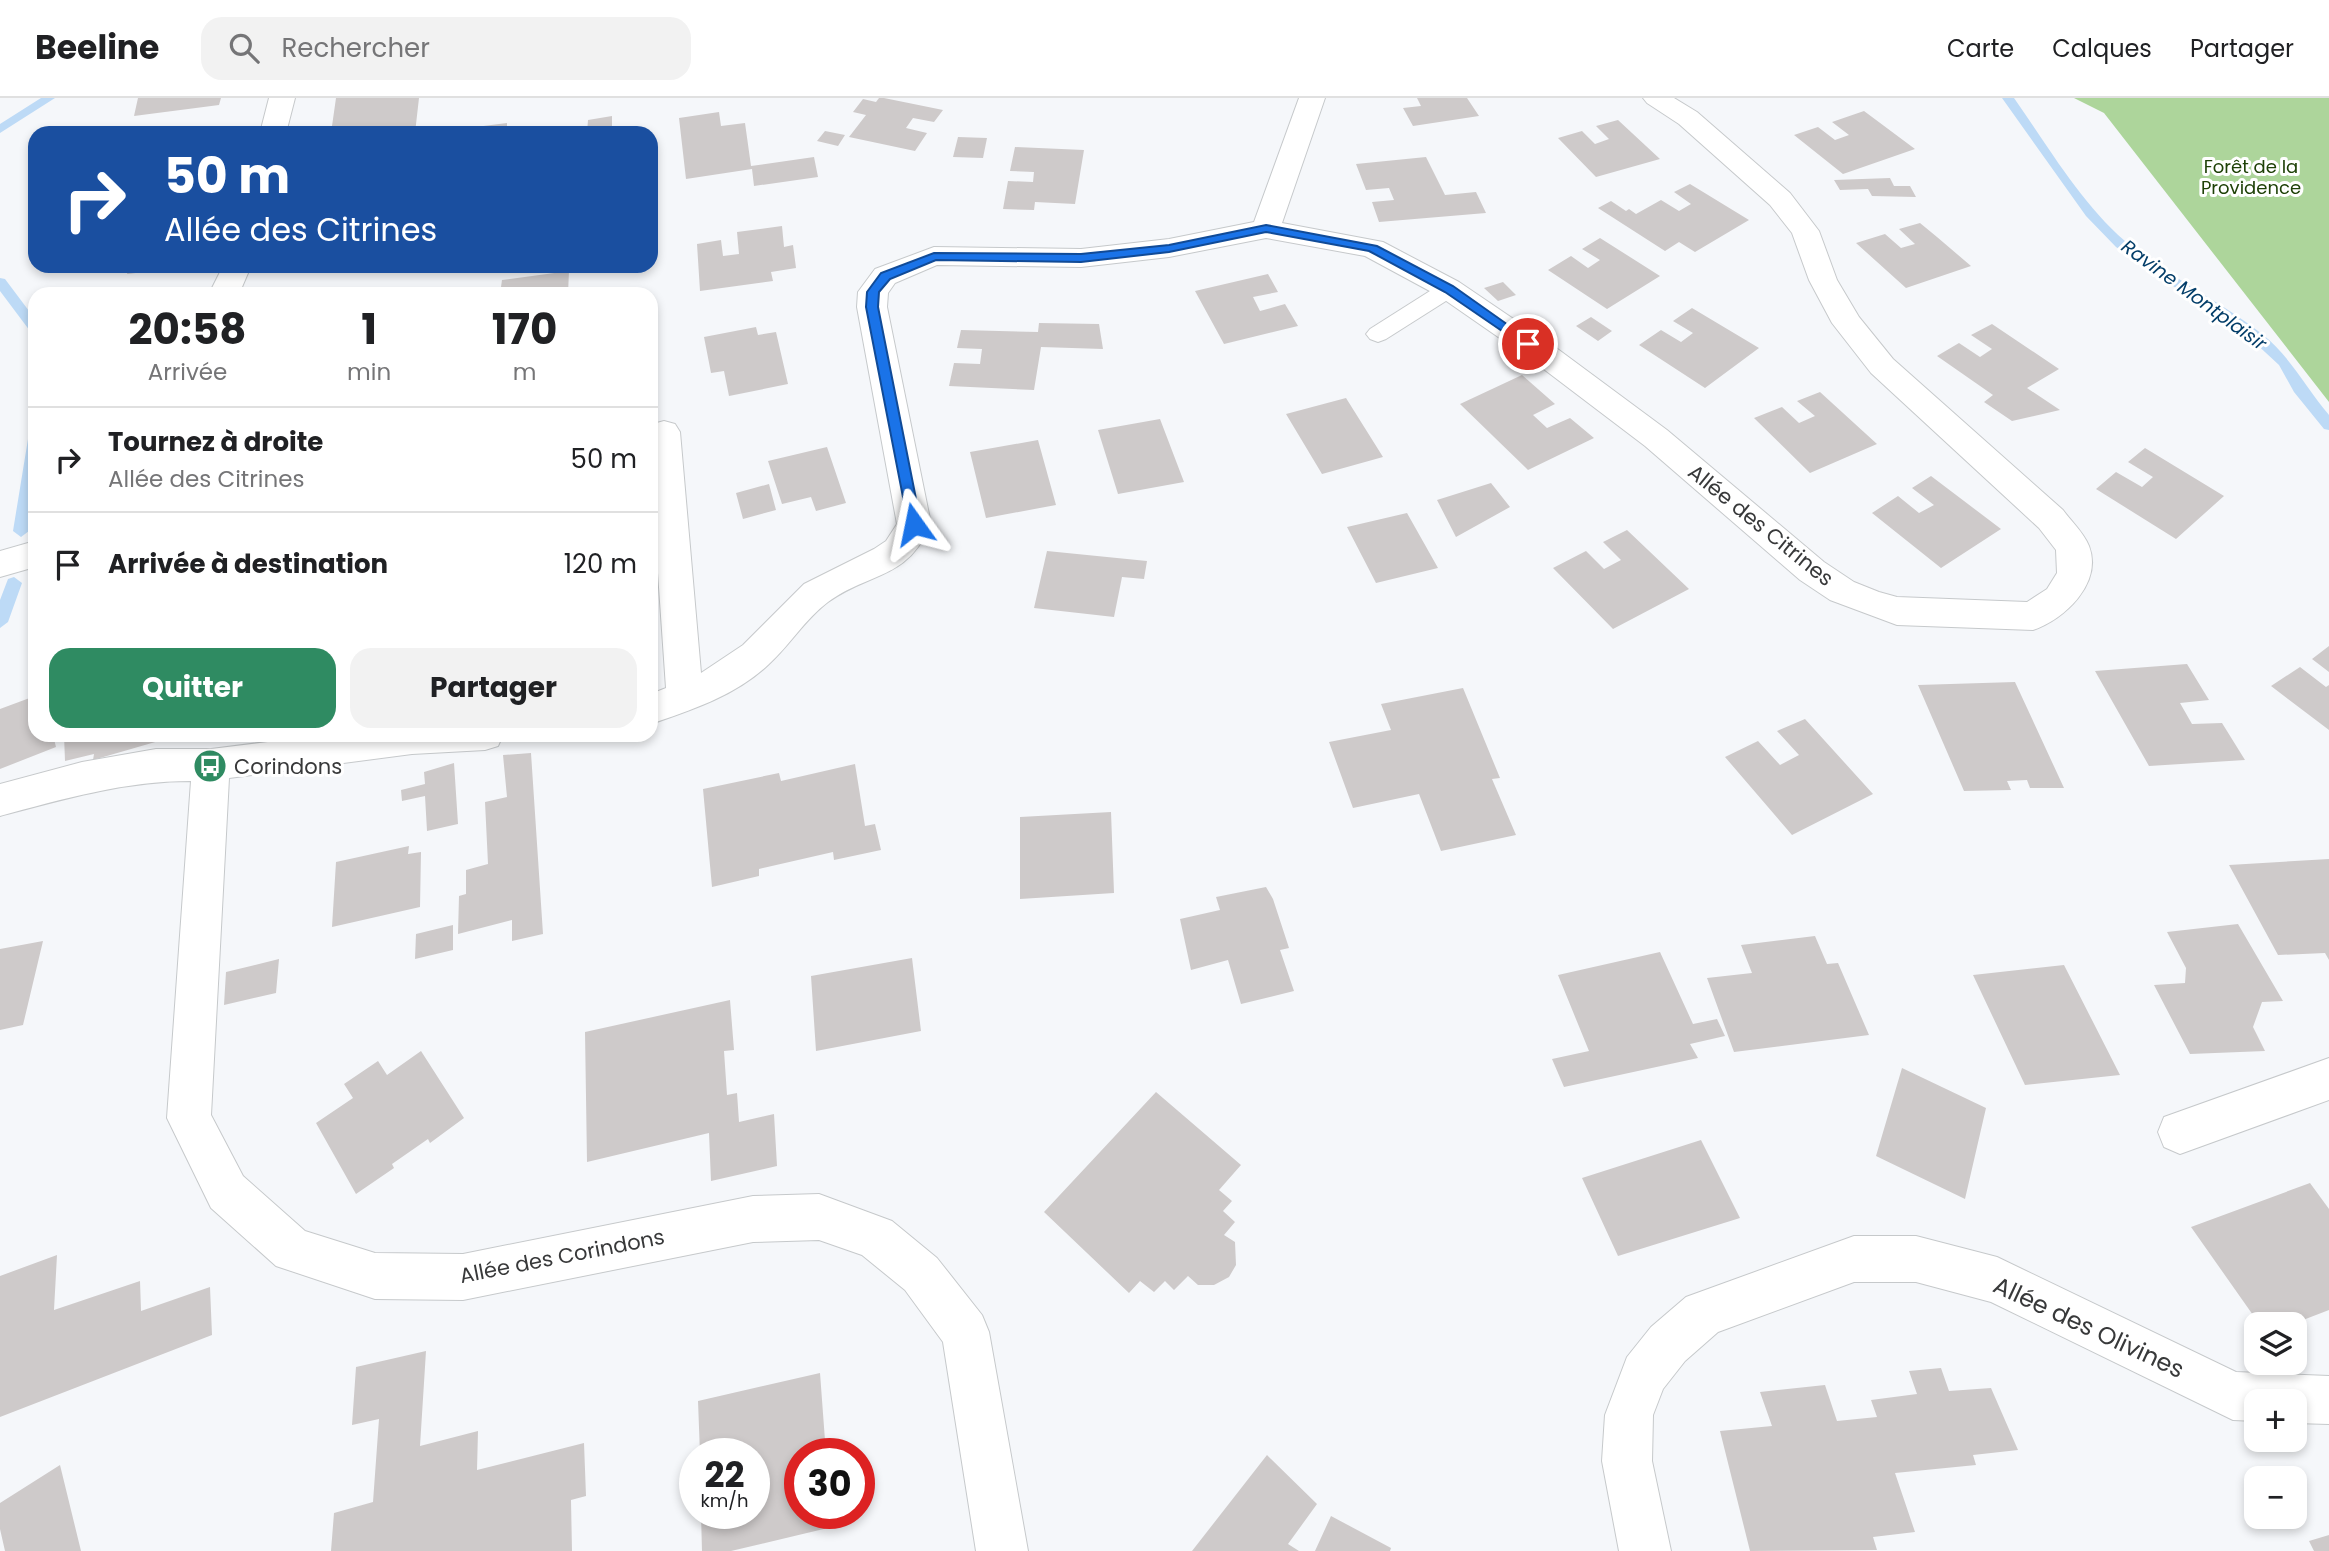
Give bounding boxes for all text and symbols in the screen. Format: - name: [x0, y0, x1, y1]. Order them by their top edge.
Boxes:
- search box: [201, 17, 691, 80]
- text: Beeline: [35, 24, 159, 71]
- icon: search: [225, 29, 263, 67]
- text: Rechercher: [281, 30, 430, 66]
- text: Carte: [1947, 32, 2014, 65]
- text: Calques: [2052, 32, 2152, 65]
- text: Partager: [2190, 32, 2294, 65]
- text: 50 m: [164, 142, 290, 210]
- icon: right: [49, 154, 140, 245]
- park label: Forêt de la Providence: [2201, 154, 2301, 200]
- text: Allée des Citrines: [164, 207, 437, 252]
- water label: Ravine Montplaisir: [2116, 233, 2273, 357]
- text: 20:58: [129, 300, 246, 359]
- text: 1: [361, 300, 377, 359]
- text: 170: [492, 300, 557, 359]
- pin: [1498, 314, 1558, 374]
- icon: arrive: [1509, 325, 1547, 363]
- text: Arrivée: [148, 356, 227, 388]
- text: min: [347, 356, 391, 388]
- text: m: [513, 356, 536, 388]
- text: Tournez à droite: [108, 424, 323, 460]
- icon: right: [49, 441, 87, 479]
- text: 50 m: [571, 441, 637, 477]
- street label: Allée des Citrines: [1682, 457, 1840, 593]
- text: Allée des Citrines: [108, 463, 304, 495]
- position arrow: [877, 487, 951, 561]
- icon: arrive: [49, 546, 87, 584]
- text: Arrivée à destination: [108, 546, 388, 582]
- text: 120 m: [564, 546, 637, 582]
- button: Quitter: [49, 648, 336, 728]
- button: Partager: [350, 648, 637, 728]
- bus stop icon: Corindons: [191, 747, 229, 785]
- place label: Corindons: [234, 752, 342, 781]
- street label: Allée des Corindons: [457, 1222, 667, 1290]
- street label: Allée des Olivines: [1988, 1268, 2190, 1386]
- map controls: [2244, 1312, 2307, 1529]
- button: layers: [2244, 1312, 2307, 1375]
- button: +: [2244, 1389, 2307, 1452]
- speed limit sign: 30: [784, 1438, 875, 1529]
- text: 22: [705, 1450, 744, 1499]
- button: −: [2244, 1466, 2307, 1529]
- text: km/h: [701, 1488, 748, 1513]

